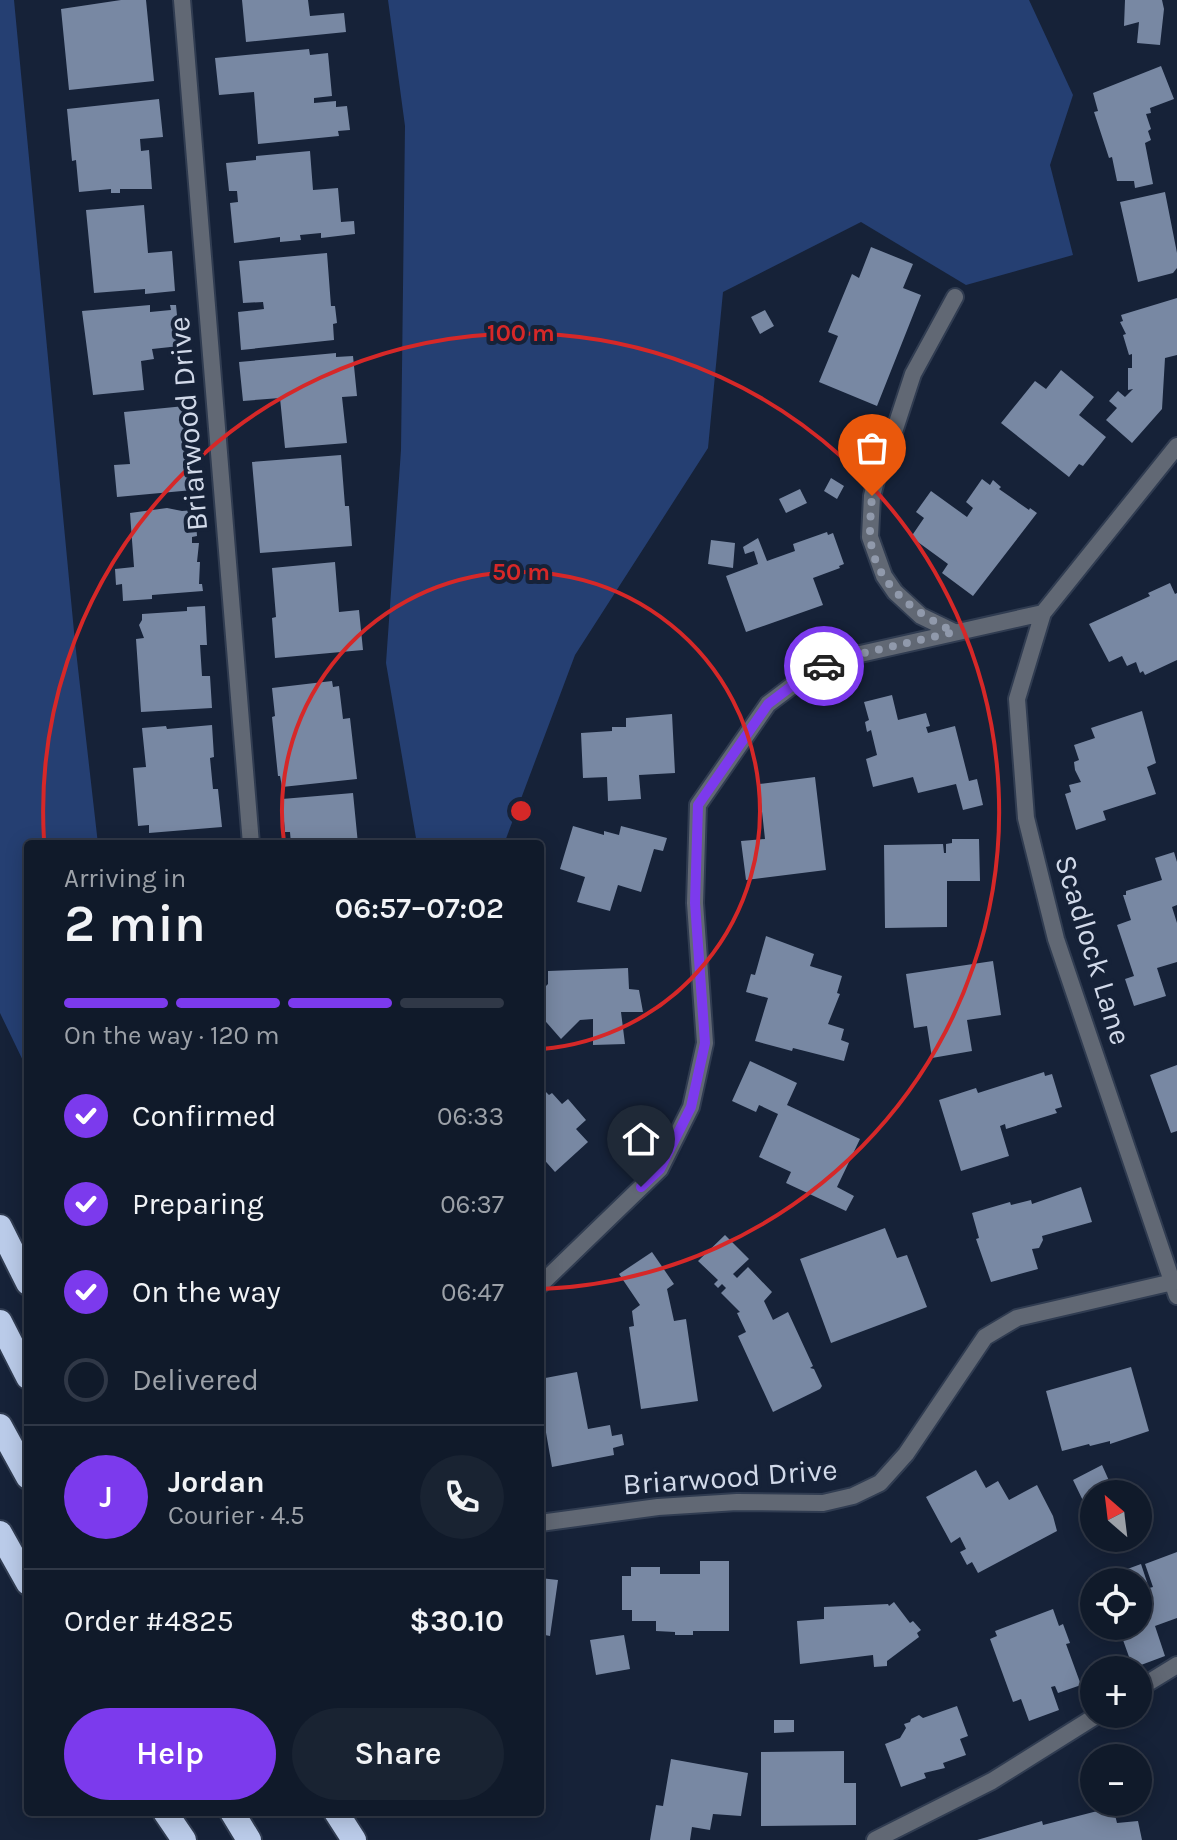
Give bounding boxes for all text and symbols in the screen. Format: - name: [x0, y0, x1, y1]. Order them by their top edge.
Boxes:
- street label: Briarwood Drive: [161, 315, 215, 533]
- text: 100 m: [487, 319, 555, 347]
- pin: [838, 414, 906, 496]
- icon: bag: [850, 426, 894, 470]
- text: 50 m: [492, 558, 550, 586]
- courier: [784, 626, 864, 706]
- icon: car: [802, 644, 846, 688]
- centre of rings: [507, 797, 535, 825]
- street label: Scadlock Lane: [1047, 851, 1139, 1049]
- text: Arriving in: [64, 863, 186, 894]
- text: 06:57–07:02: [335, 890, 504, 926]
- text: 2 min: [64, 893, 206, 954]
- text: On the way · 120 m: [64, 1020, 279, 1051]
- icon: check: [64, 1094, 108, 1138]
- text: Confirmed: [132, 1098, 276, 1134]
- text: 06:33: [437, 1101, 504, 1132]
- pin: [607, 1105, 675, 1187]
- icon: home: [619, 1117, 663, 1161]
- icon: check: [64, 1182, 108, 1226]
- text: Preparing: [132, 1186, 264, 1222]
- text: 06:37: [440, 1189, 504, 1220]
- icon: check: [64, 1270, 108, 1314]
- text: On the way: [132, 1274, 281, 1310]
- text: 06:47: [441, 1277, 504, 1308]
- text: Delivered: [132, 1362, 259, 1398]
- street label: Briarwood Drive: [621, 1452, 839, 1502]
- button: phone: [420, 1455, 504, 1539]
- text: Jordan: [168, 1464, 265, 1500]
- text: J: [99, 1479, 113, 1515]
- north arrow: [1080, 1480, 1152, 1552]
- map controls: [1080, 1480, 1152, 1816]
- text: Courier · 4.5: [168, 1500, 305, 1531]
- button: locate: [1080, 1568, 1152, 1640]
- text: Order #4825: [64, 1603, 234, 1639]
- text: $30.10: [410, 1603, 504, 1639]
- button: +: [1080, 1656, 1152, 1728]
- button: Help: [64, 1708, 276, 1800]
- button: Share: [292, 1708, 504, 1800]
- button: −: [1080, 1744, 1152, 1816]

